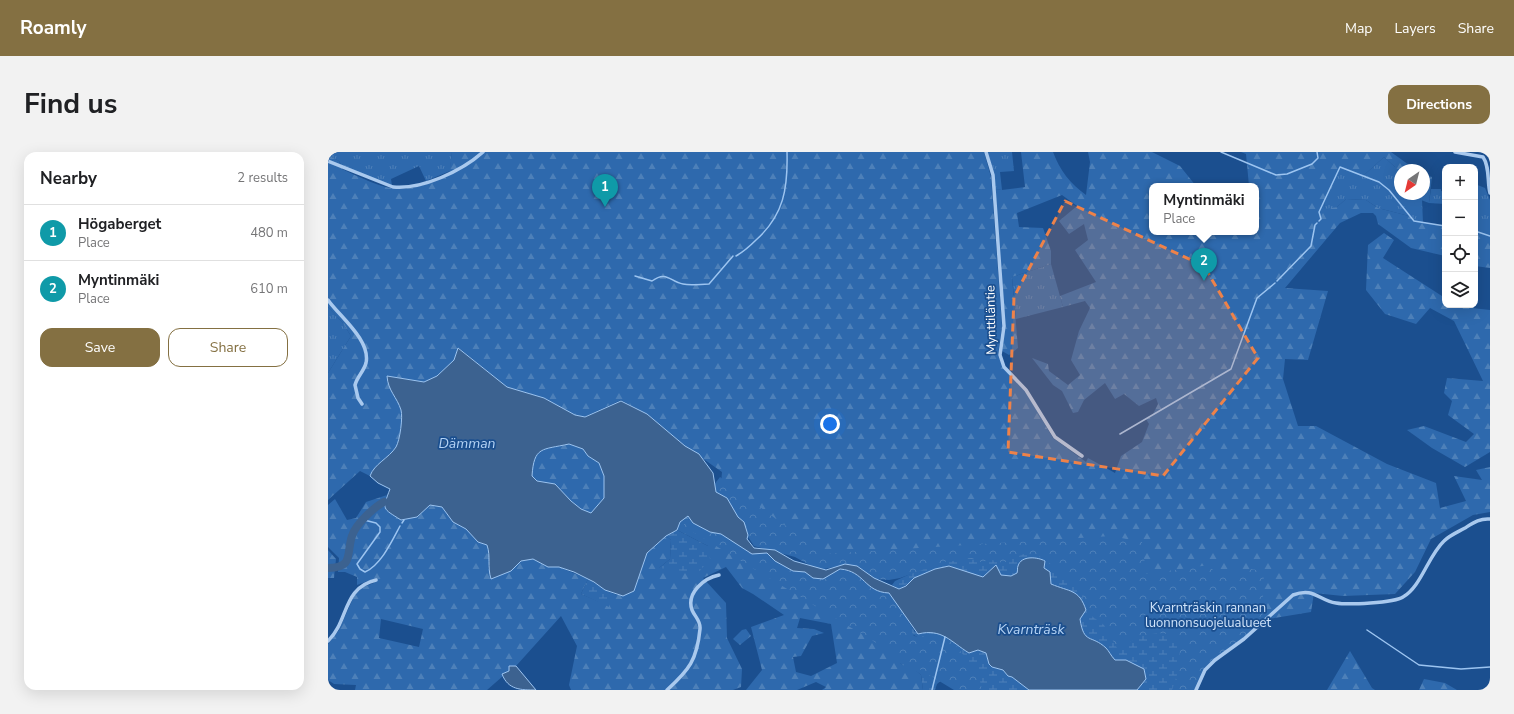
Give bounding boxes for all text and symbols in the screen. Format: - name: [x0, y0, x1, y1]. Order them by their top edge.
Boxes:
- text: Roamly: [20, 15, 87, 41]
- text: Map: [1345, 19, 1372, 38]
- text: Layers: [1394, 19, 1436, 38]
- text: Share: [1458, 19, 1494, 38]
- text: Find us: [24, 85, 118, 123]
- button: Directions: [1388, 85, 1490, 124]
- north arrow: [1394, 164, 1430, 200]
- map controls: [1442, 164, 1478, 308]
- button: +: [1442, 164, 1478, 200]
- text: Nearby: [40, 167, 97, 190]
- text: 2 results: [237, 169, 288, 187]
- pin: 1: [592, 174, 618, 207]
- popup: [1149, 183, 1259, 235]
- text: Myntinmäki: [1163, 190, 1245, 210]
- button: −: [1442, 200, 1478, 236]
- text: Place: [1163, 210, 1195, 228]
- text: Högaberget: [78, 214, 161, 234]
- text: 1: [49, 224, 57, 242]
- text: 480 m: [250, 224, 288, 242]
- text: Place: [78, 234, 110, 252]
- button: locate: [1442, 236, 1478, 272]
- pin: 2: [1191, 248, 1217, 281]
- text: Myntinmäki: [78, 270, 159, 290]
- button: layers: [1442, 272, 1478, 308]
- text: 2: [49, 280, 57, 298]
- text: 610 m: [250, 280, 288, 298]
- street label: Mynttiläntie: [981, 285, 1001, 355]
- text: Place: [78, 290, 110, 308]
- button: Save: [40, 328, 160, 367]
- button: Share: [168, 328, 288, 367]
- your location: [820, 414, 840, 434]
- water label: Dämman: [438, 434, 496, 453]
- park label: Kvarnträskin rannan luonnonsuojelualueet: [1145, 599, 1271, 632]
- water label: Kvarnträsk: [998, 620, 1065, 639]

